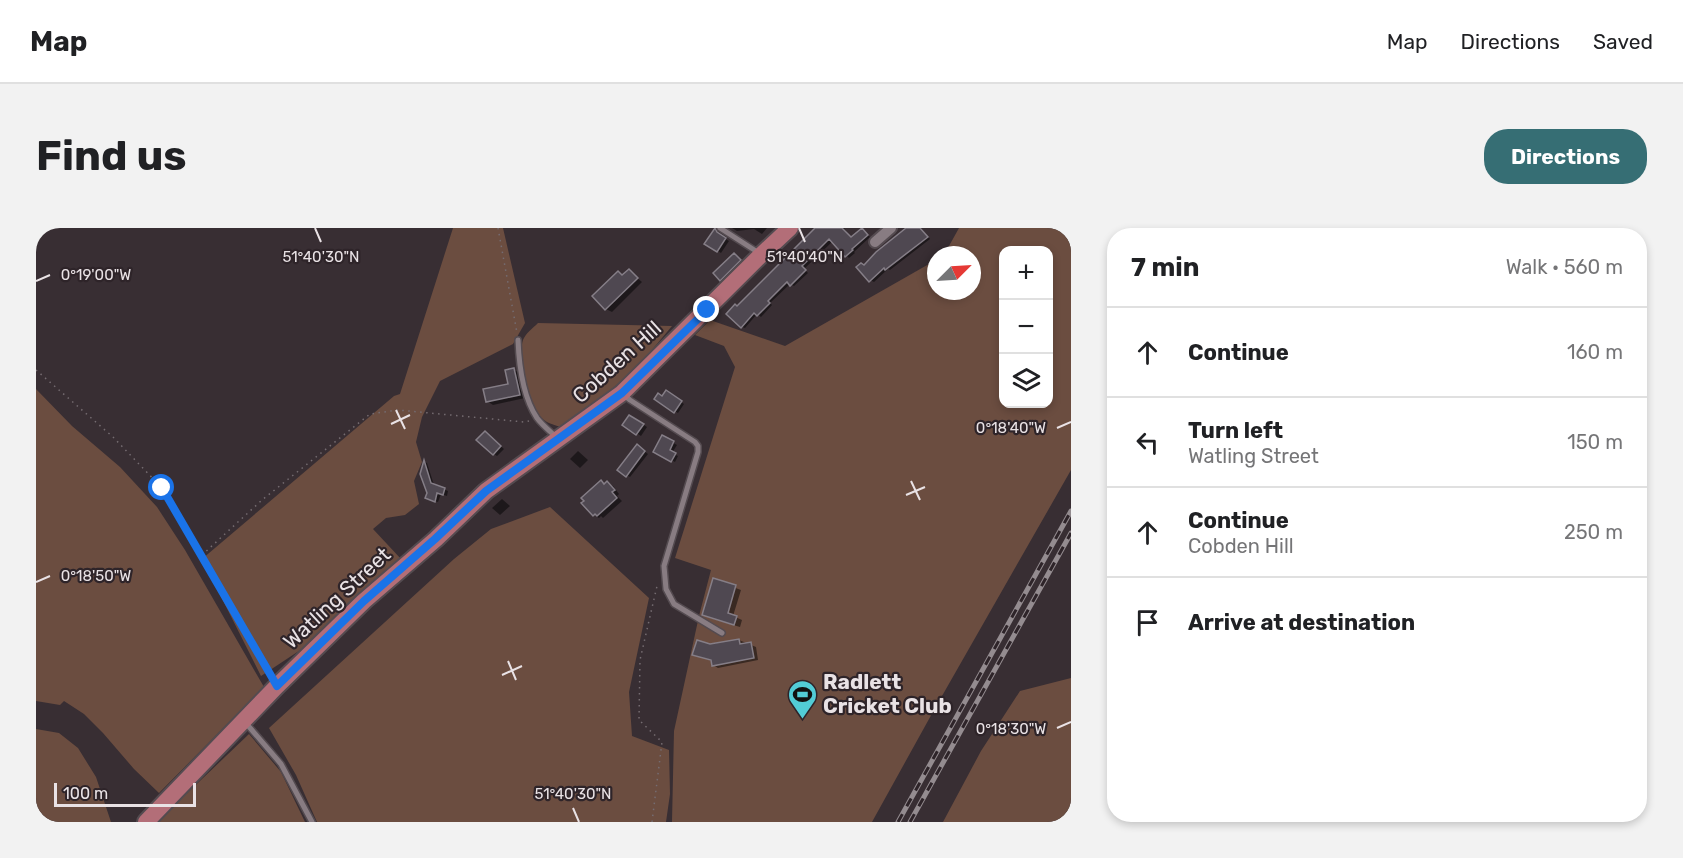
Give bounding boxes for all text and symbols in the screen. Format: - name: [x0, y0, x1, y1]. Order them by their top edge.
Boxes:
- text: Map: [30, 25, 87, 58]
- text: Map: [1387, 29, 1428, 54]
- text: Directions: [1461, 29, 1560, 54]
- text: Saved: [1593, 29, 1653, 54]
- button: Directions: [1484, 129, 1647, 184]
- text: Find us: [36, 131, 187, 181]
- north arrow: [927, 246, 981, 300]
- map controls: [999, 246, 1053, 408]
- button: +: [999, 246, 1053, 300]
- text: 51°40'30"N: [283, 248, 359, 266]
- text: 51°40'40"N: [767, 248, 843, 266]
- text: 7 min: [1131, 252, 1199, 283]
- text: Walk · 560 m: [1506, 255, 1623, 279]
- text: 0°19'00"W: [61, 266, 131, 284]
- route end: [693, 296, 719, 322]
- button: −: [999, 300, 1053, 354]
- street label: Cobden Hill: [567, 315, 666, 408]
- icon: ahead: [1131, 336, 1164, 369]
- text: Continue: [1188, 339, 1289, 366]
- text: 160 m: [1567, 340, 1623, 364]
- button: layers: [999, 354, 1053, 408]
- text: Turn left: [1188, 417, 1283, 444]
- text: 0°18'40"W: [976, 419, 1046, 437]
- icon: left: [1131, 426, 1164, 459]
- text: 150 m: [1567, 430, 1623, 454]
- text: Watling Street: [1188, 444, 1319, 468]
- route start: [148, 474, 174, 500]
- text: Continue: [1188, 507, 1289, 534]
- icon: ahead: [1131, 516, 1164, 549]
- text: 250 m: [1564, 520, 1623, 544]
- text: Cobden Hill: [1188, 534, 1294, 558]
- street label: Watling Street: [278, 542, 395, 654]
- text: 0°18'50"W: [61, 567, 131, 585]
- icon: arrive: [1131, 606, 1164, 639]
- text: Arrive at destination: [1188, 609, 1415, 636]
- place label: Radlett Cricket Club: [823, 669, 952, 718]
- sports icon: Radlett Cricket Club: [786, 678, 818, 720]
- text: 0°18'30"W: [976, 720, 1046, 738]
- scale bar: [54, 780, 196, 808]
- text: 100 m: [63, 784, 108, 803]
- text: 51°40'30"N: [535, 785, 611, 803]

